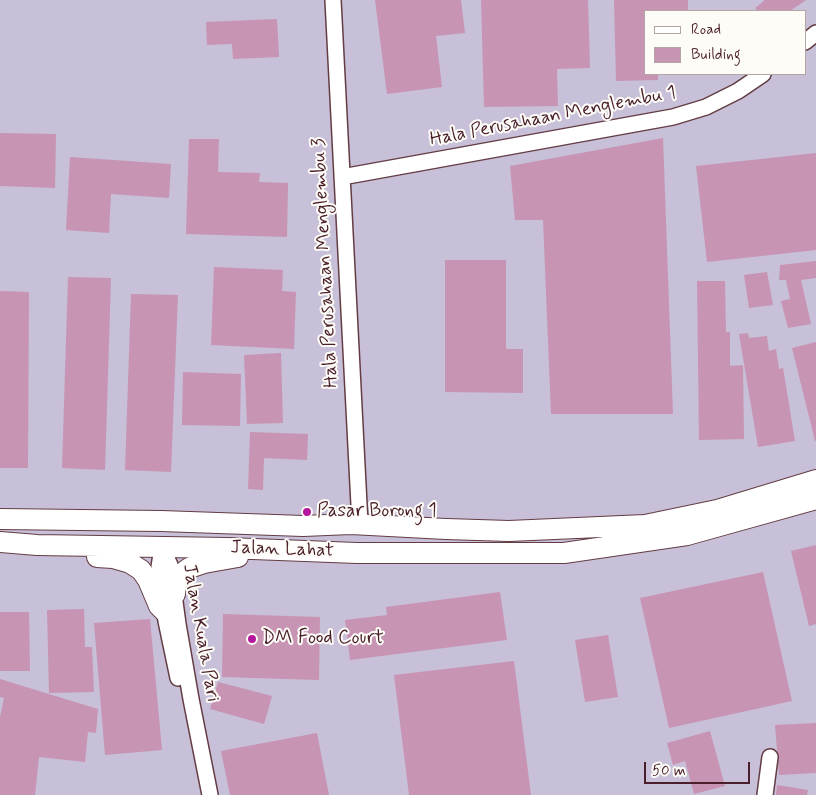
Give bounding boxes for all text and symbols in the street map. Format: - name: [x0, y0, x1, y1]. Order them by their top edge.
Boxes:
- legend: [644, 10, 806, 75]
- text: Road: [691, 20, 721, 40]
- text: Building: [691, 45, 741, 65]
- street label: Hala Perusahaan Menglembu 1: [428, 82, 678, 152]
- street label: Hala Perusahaan Menglembu 3: [308, 138, 344, 388]
- place label: Pasar Borong 1: [317, 501, 437, 523]
- marker: Pasar Borong 1: [301, 506, 313, 518]
- street label: Jalan Lahat: [230, 537, 334, 563]
- street label: Jalan Kuala Pari: [177, 562, 223, 704]
- place label: DM Food Court: [262, 628, 384, 650]
- marker: DM Food Court: [246, 633, 258, 645]
- scale bar: [646, 752, 752, 784]
- text: 50 m: [652, 761, 686, 781]

